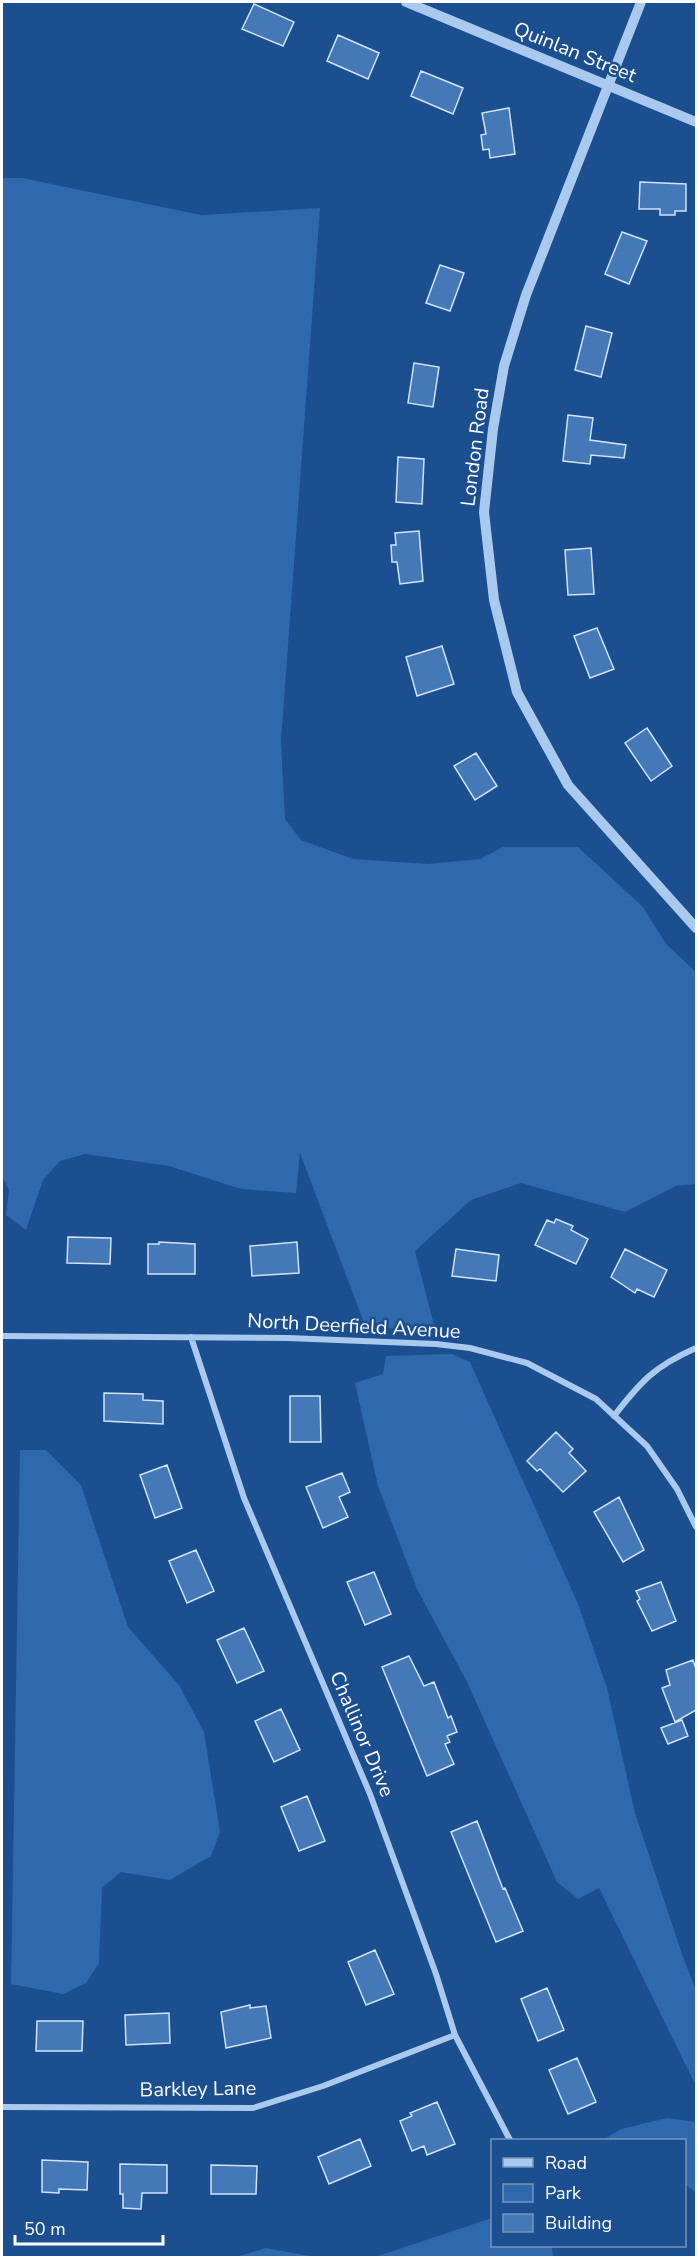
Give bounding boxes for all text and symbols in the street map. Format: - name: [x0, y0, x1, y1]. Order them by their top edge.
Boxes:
- street label: Quinlan Street: [510, 15, 641, 89]
- street label: London Road: [454, 386, 496, 508]
- street label: North Deerfield Avenue: [247, 1307, 461, 1345]
- street label: Challinor Drive: [323, 1667, 401, 1801]
- street label: Barkley Lane: [140, 2074, 256, 2104]
- legend: [491, 2139, 686, 2247]
- text: Road: [545, 2151, 587, 2175]
- text: Park: [545, 2181, 582, 2205]
- scale bar: [15, 2208, 164, 2246]
- text: Building: [545, 2211, 612, 2235]
- text: 50 m: [24, 2217, 66, 2241]

